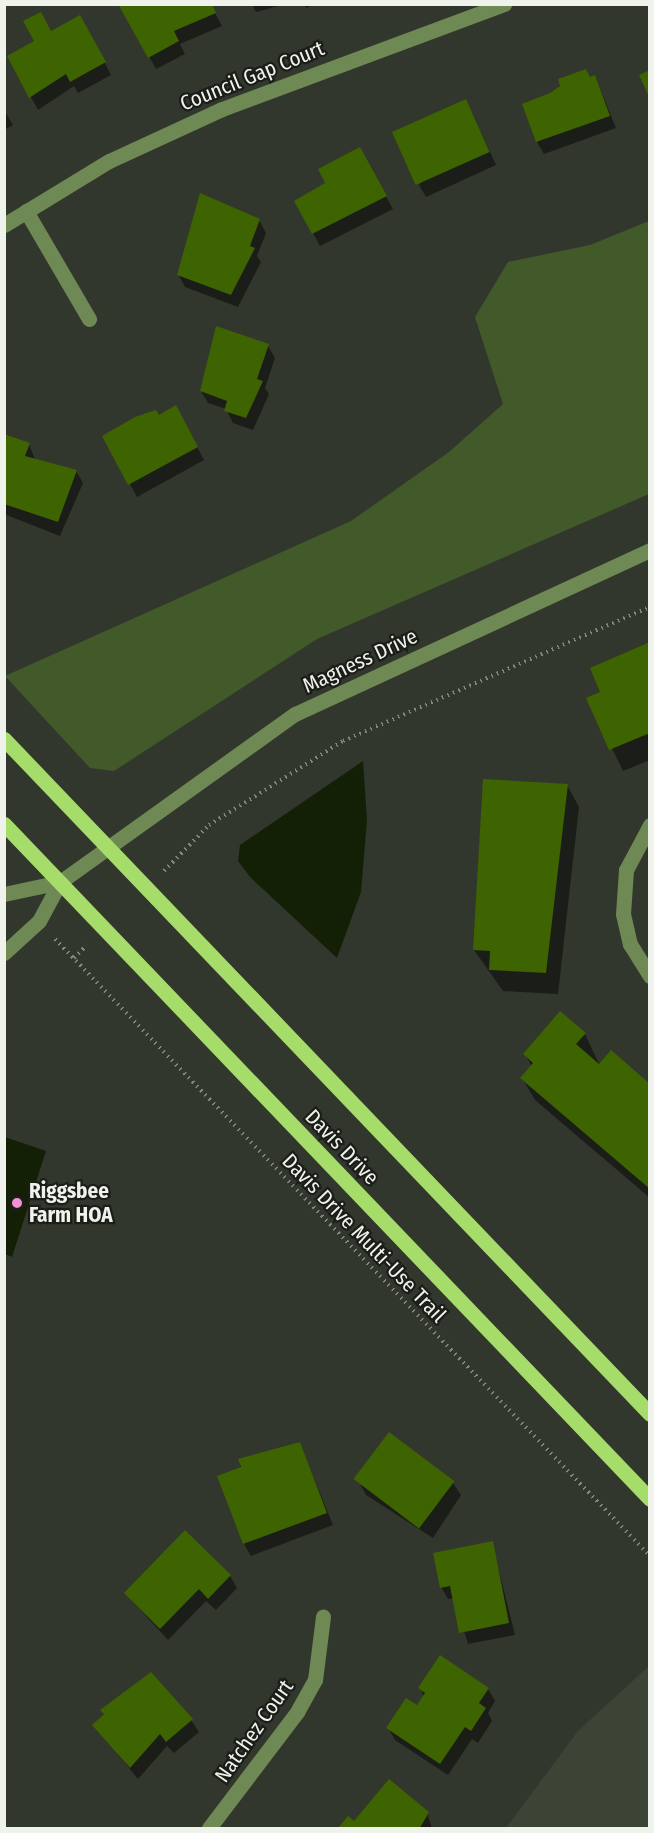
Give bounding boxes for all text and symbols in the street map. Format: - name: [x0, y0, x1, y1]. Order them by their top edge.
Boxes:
- street label: Council Gap Court: [176, 36, 328, 116]
- street label: Magness Drive: [299, 623, 421, 699]
- street label: Davis Drive: [300, 1104, 384, 1190]
- street label: Davis Drive Multi-Use Trail: [277, 1148, 451, 1328]
- place label: Riggsbee Farm HOA: [29, 1178, 113, 1228]
- marker: Riggsbee Farm HOA: [10, 1196, 24, 1210]
- street label: Natchez Court: [209, 1675, 299, 1787]

